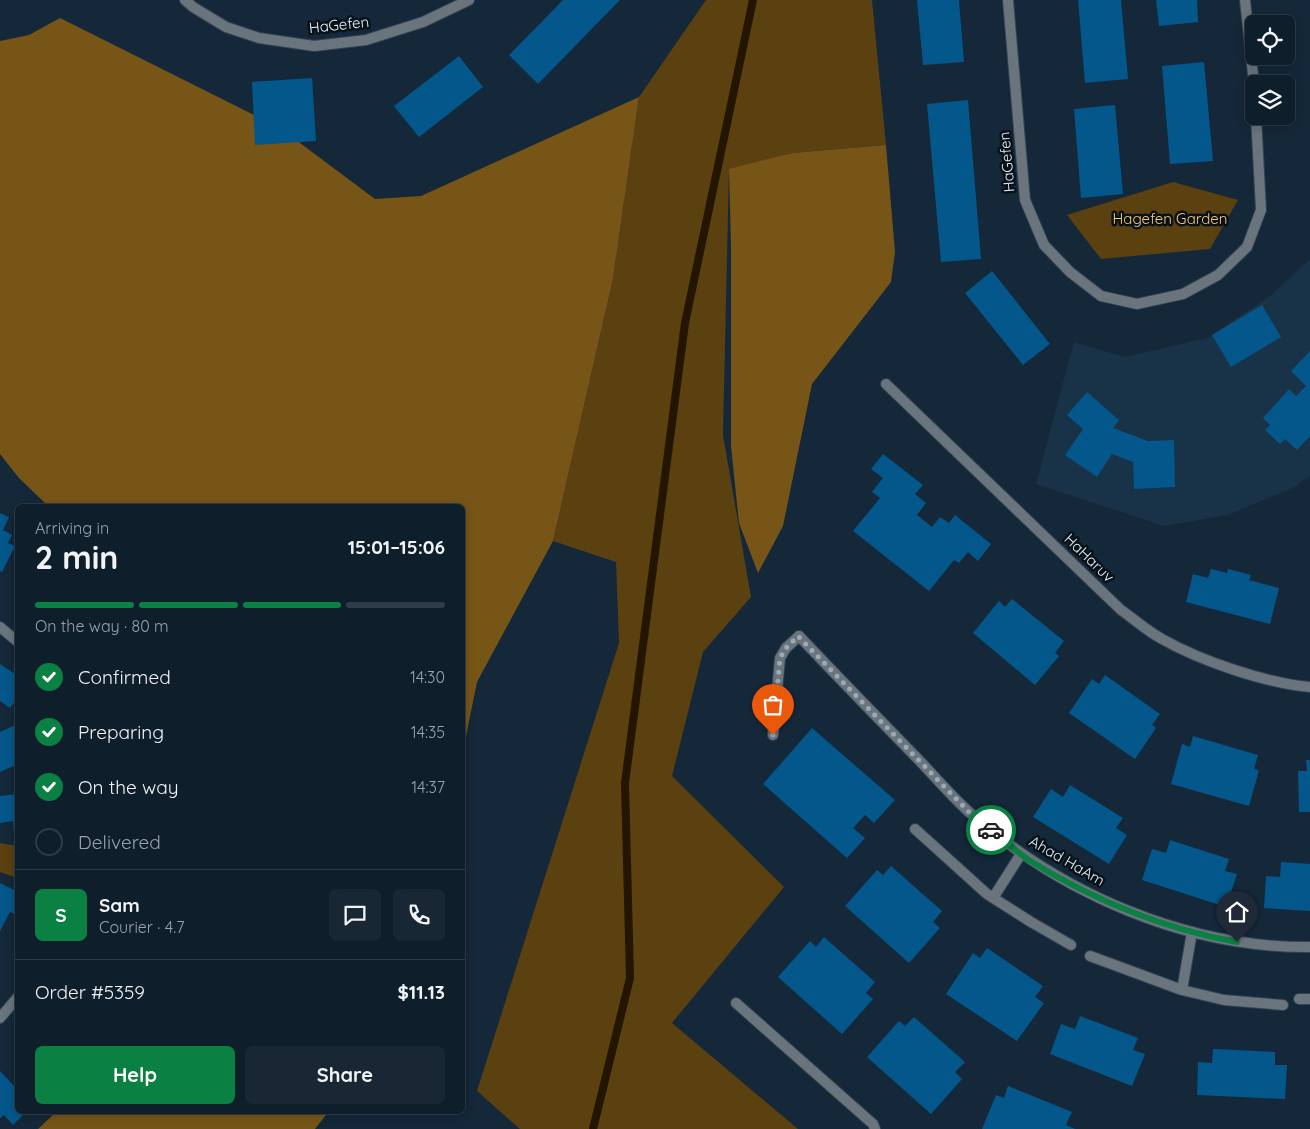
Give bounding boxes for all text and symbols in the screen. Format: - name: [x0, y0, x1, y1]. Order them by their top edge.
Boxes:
- street label: HaGefen: [308, 12, 370, 37]
- map controls: [1245, 15, 1295, 125]
- button: locate: [1245, 15, 1295, 65]
- button: layers: [1245, 75, 1295, 125]
- street label: HaGefen: [994, 131, 1019, 193]
- park label: Hagefen Garden: [1113, 209, 1227, 228]
- text: Arriving in: [35, 518, 109, 538]
- street label: HaHaruv: [1060, 529, 1118, 586]
- text: 15:01–15:06: [348, 535, 445, 559]
- text: 2 min: [35, 537, 118, 577]
- text: On the way · 80 m: [35, 616, 169, 636]
- icon: check: [35, 663, 63, 691]
- text: Confirmed: [78, 665, 171, 689]
- text: 14:30: [410, 667, 445, 687]
- pin: [752, 684, 794, 735]
- icon: bag: [759, 691, 787, 719]
- icon: check: [35, 718, 63, 746]
- text: Preparing: [78, 720, 164, 744]
- text: 14:35: [411, 722, 445, 742]
- icon: check: [35, 773, 63, 801]
- text: On the way: [78, 775, 179, 799]
- text: 14:37: [411, 777, 445, 797]
- courier: [966, 805, 1016, 855]
- icon: car: [977, 816, 1005, 844]
- text: Delivered: [78, 830, 161, 854]
- street label: Ahad HaAm: [1026, 831, 1108, 890]
- button: chat: [329, 889, 381, 941]
- button: phone: [393, 889, 445, 941]
- pin: [1216, 891, 1258, 942]
- text: Sam: [99, 893, 140, 917]
- icon: home: [1223, 898, 1251, 926]
- text: S: [55, 903, 67, 927]
- text: Courier · 4.7: [99, 917, 184, 937]
- text: Order #5359: [35, 980, 145, 1004]
- text: $11.13: [397, 980, 445, 1004]
- button: Help: [35, 1046, 235, 1104]
- button: Share: [245, 1046, 445, 1104]

